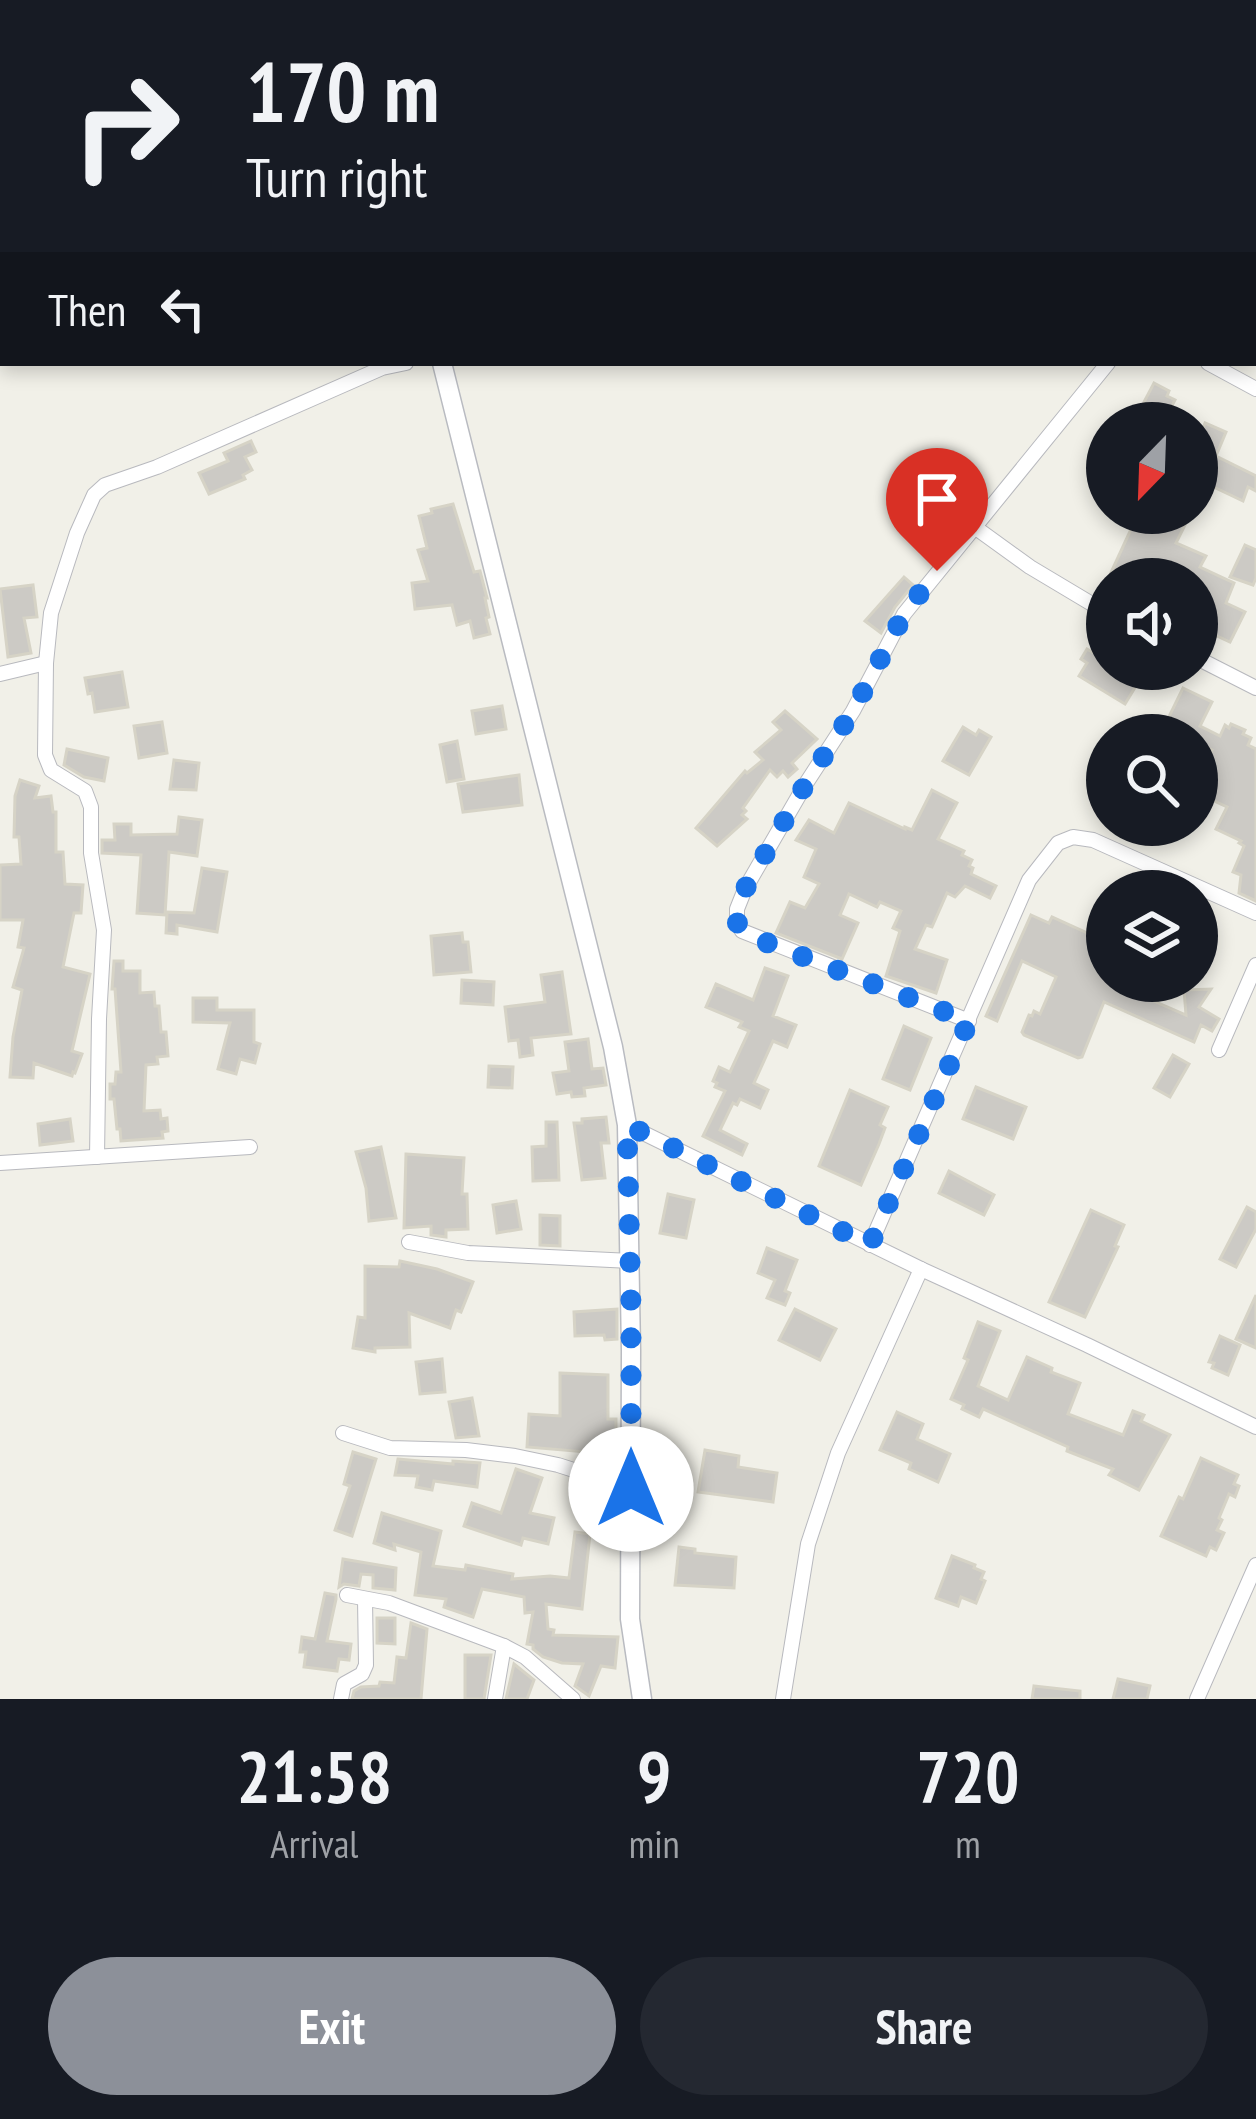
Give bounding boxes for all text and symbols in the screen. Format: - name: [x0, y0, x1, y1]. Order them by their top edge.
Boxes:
- text: 170 m: [246, 36, 439, 145]
- icon: right: [48, 48, 204, 204]
- text: Turn right: [246, 142, 427, 212]
- icon: left: [150, 276, 216, 342]
- text: Then: [48, 280, 126, 338]
- north arrow: [1086, 402, 1218, 534]
- map controls: [1086, 402, 1218, 1002]
- pin: [886, 448, 988, 571]
- icon: arrive: [904, 466, 970, 532]
- button: sound: [1086, 558, 1218, 690]
- button: search: [1086, 714, 1218, 846]
- button: layers: [1086, 870, 1218, 1002]
- position arrow: [568, 1426, 694, 1552]
- text: 21:58: [237, 1729, 392, 1822]
- text: 9: [637, 1729, 671, 1822]
- text: 720: [916, 1729, 1019, 1822]
- text: Arrival: [270, 1818, 358, 1869]
- text: min: [629, 1818, 680, 1869]
- text: m: [955, 1818, 981, 1869]
- button: Exit: [48, 1957, 616, 2095]
- button: Share: [640, 1957, 1208, 2095]

